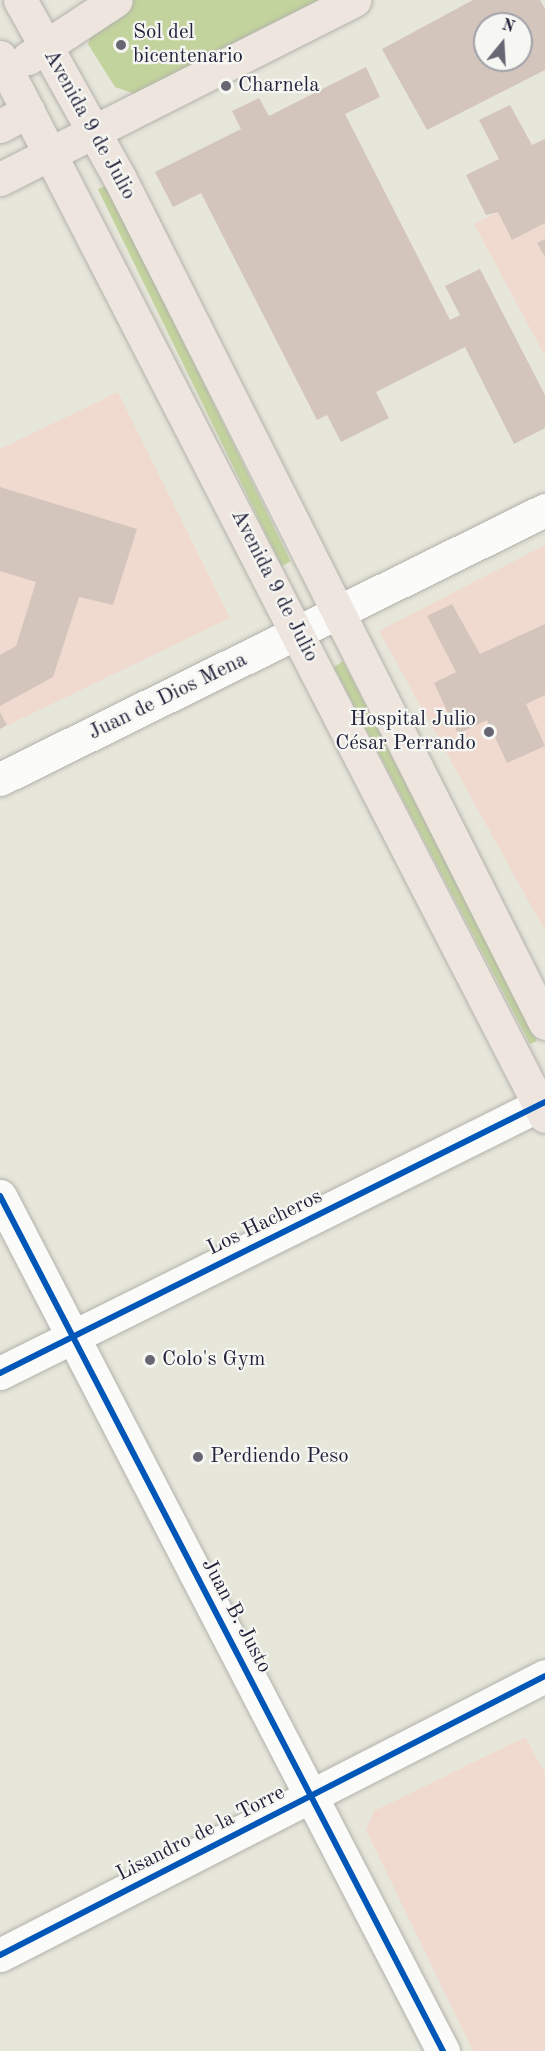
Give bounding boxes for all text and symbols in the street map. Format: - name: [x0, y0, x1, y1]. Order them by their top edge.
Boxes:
- north arrow: [473, 12, 533, 72]
- text: N: [500, 17, 516, 36]
- place label: Sol del bicentenario: [133, 20, 243, 70]
- marker: Sol del bicentenario: [114, 38, 128, 52]
- street label: Avenida 9 de Julio: [37, 46, 141, 204]
- place label: Charnela: [238, 73, 320, 99]
- marker: Charnela: [219, 79, 233, 93]
- street label: Avenida 9 de Julio: [225, 506, 323, 666]
- street label: Juan de Dios Mena: [85, 648, 251, 746]
- place label: Hospital Julio César Perrando: [335, 707, 476, 757]
- marker: Hospital Julio César Perrando: [480, 723, 498, 741]
- street label: Los Hacheros: [203, 1184, 327, 1262]
- place label: Colo's Gym: [162, 1347, 266, 1373]
- marker: Colo's Gym: [143, 1353, 157, 1367]
- place label: Perdiendo Peso: [210, 1444, 349, 1470]
- marker: Perdiendo Peso: [191, 1450, 205, 1464]
- street label: Juan B. Justo: [195, 1555, 277, 1677]
- street label: Lisandro de la Torre: [113, 1781, 289, 1887]

